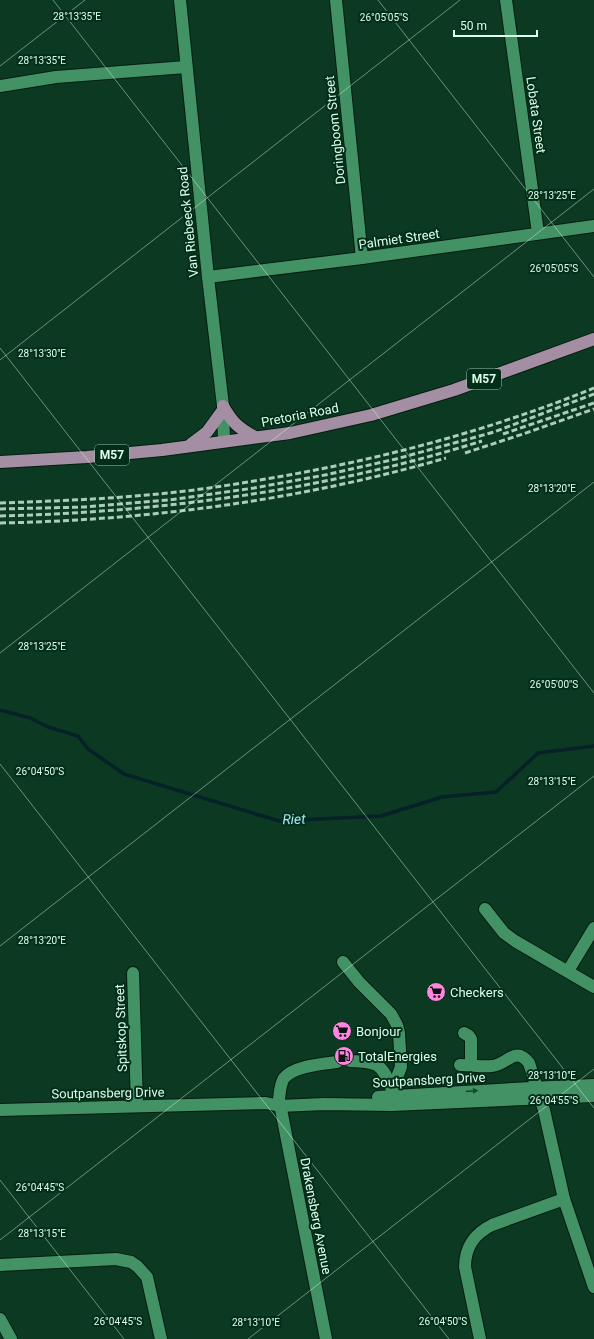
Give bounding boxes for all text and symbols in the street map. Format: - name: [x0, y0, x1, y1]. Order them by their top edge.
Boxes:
- text: 28°13'35"E: [53, 11, 101, 22]
- text: 26°05'05"S: [360, 12, 408, 23]
- scale bar: [454, 12, 537, 38]
- text: 50 m: [460, 19, 487, 33]
- text: 28°13'35"E: [18, 55, 66, 66]
- street label: Doringboom Street: [322, 75, 348, 185]
- street label: Lobata Street: [523, 76, 549, 154]
- street label: Van Riebeeck Road: [175, 166, 201, 278]
- text: 28°13'25"E: [528, 190, 576, 201]
- street label: Palmiet Street: [358, 226, 440, 252]
- text: 26°05'05"S: [530, 263, 578, 274]
- text: 28°13'30"E: [18, 348, 66, 359]
- road number: M57: [467, 369, 501, 389]
- street label: Pretoria Road: [260, 400, 340, 430]
- road number: M57: [95, 445, 129, 465]
- text: 28°13'20"E: [528, 483, 576, 494]
- text: 28°13'25"E: [18, 641, 66, 652]
- text: 26°05'00"S: [530, 679, 578, 690]
- text: 26°04'50"S: [16, 766, 64, 777]
- text: 28°13'15"E: [528, 776, 576, 787]
- water label: Riet: [282, 811, 306, 827]
- text: 28°13'20"E: [18, 935, 66, 946]
- supermarket icon: Checkers: [425, 981, 447, 1003]
- street label: Spitskop Street: [112, 984, 130, 1072]
- place label: Checkers: [450, 985, 504, 1000]
- supermarket icon: Bonjour: [331, 1020, 353, 1042]
- place label: Bonjour: [356, 1024, 401, 1039]
- fuel station icon: TotalEnergies: [333, 1045, 355, 1067]
- place label: TotalEnergies: [358, 1049, 437, 1064]
- street label: Soutpansberg Drive: [372, 1070, 486, 1090]
- text: 28°13'10"E: [528, 1070, 576, 1081]
- street label: Soutpansberg Drive: [51, 1085, 165, 1101]
- one-way arrow: [466, 1088, 478, 1095]
- text: 26°04'55"S: [530, 1095, 578, 1106]
- street label: Drakensberg Avenue: [297, 1156, 335, 1276]
- text: 26°04'45"S: [16, 1182, 64, 1193]
- text: 28°13'15"E: [18, 1228, 66, 1239]
- text: 26°04'45"S: [94, 1316, 142, 1327]
- text: 26°04'50"S: [419, 1316, 467, 1327]
- text: 28°13'10"E: [232, 1317, 280, 1328]

